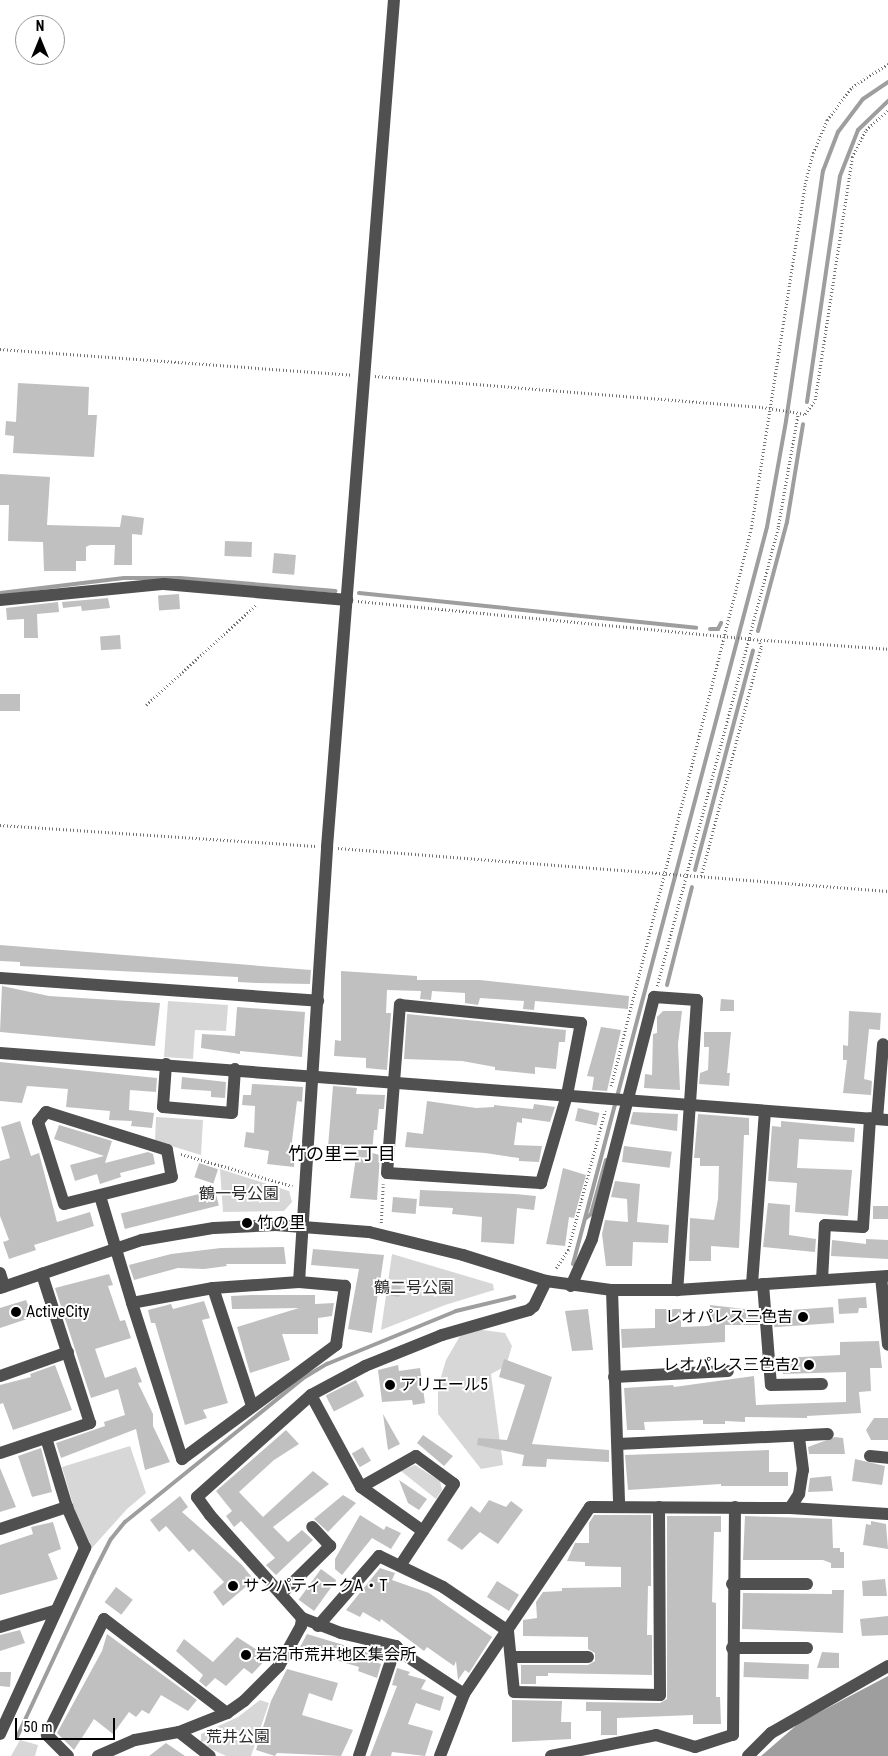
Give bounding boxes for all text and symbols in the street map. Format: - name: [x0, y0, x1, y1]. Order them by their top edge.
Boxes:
- north arrow: [15, 15, 65, 65]
- text: N: [36, 18, 44, 34]
- district label: 竹の里三丁目: [288, 1143, 396, 1165]
- park label: 鶴一号公園: [199, 1184, 279, 1204]
- place label: 竹の里: [257, 1213, 305, 1233]
- marker: 竹の里: [241, 1217, 253, 1229]
- park label: 鶴二号公園: [374, 1278, 454, 1298]
- place label: ActiveCity: [26, 1302, 89, 1322]
- marker: ActiveCity: [10, 1306, 22, 1318]
- place label: レオパレス三色吉: [665, 1307, 793, 1327]
- marker: レオパレス三色吉: [797, 1311, 809, 1323]
- place label: レオパレス三色吉2: [663, 1355, 799, 1375]
- marker: レオパレス三色吉2: [803, 1359, 815, 1371]
- place label: アリエール5: [400, 1375, 488, 1395]
- marker: アリエール5: [384, 1379, 396, 1391]
- place label: サンパティークA・T: [243, 1576, 389, 1596]
- marker: サンパティークA・T: [227, 1580, 239, 1592]
- place label: 岩沼市荒井地区集会所: [256, 1645, 416, 1665]
- marker: 岩沼市荒井地区集会所: [240, 1649, 252, 1661]
- scale bar: [18, 1708, 118, 1740]
- text: 50 m: [23, 1718, 53, 1736]
- park label: 荒井公園: [206, 1727, 270, 1747]

